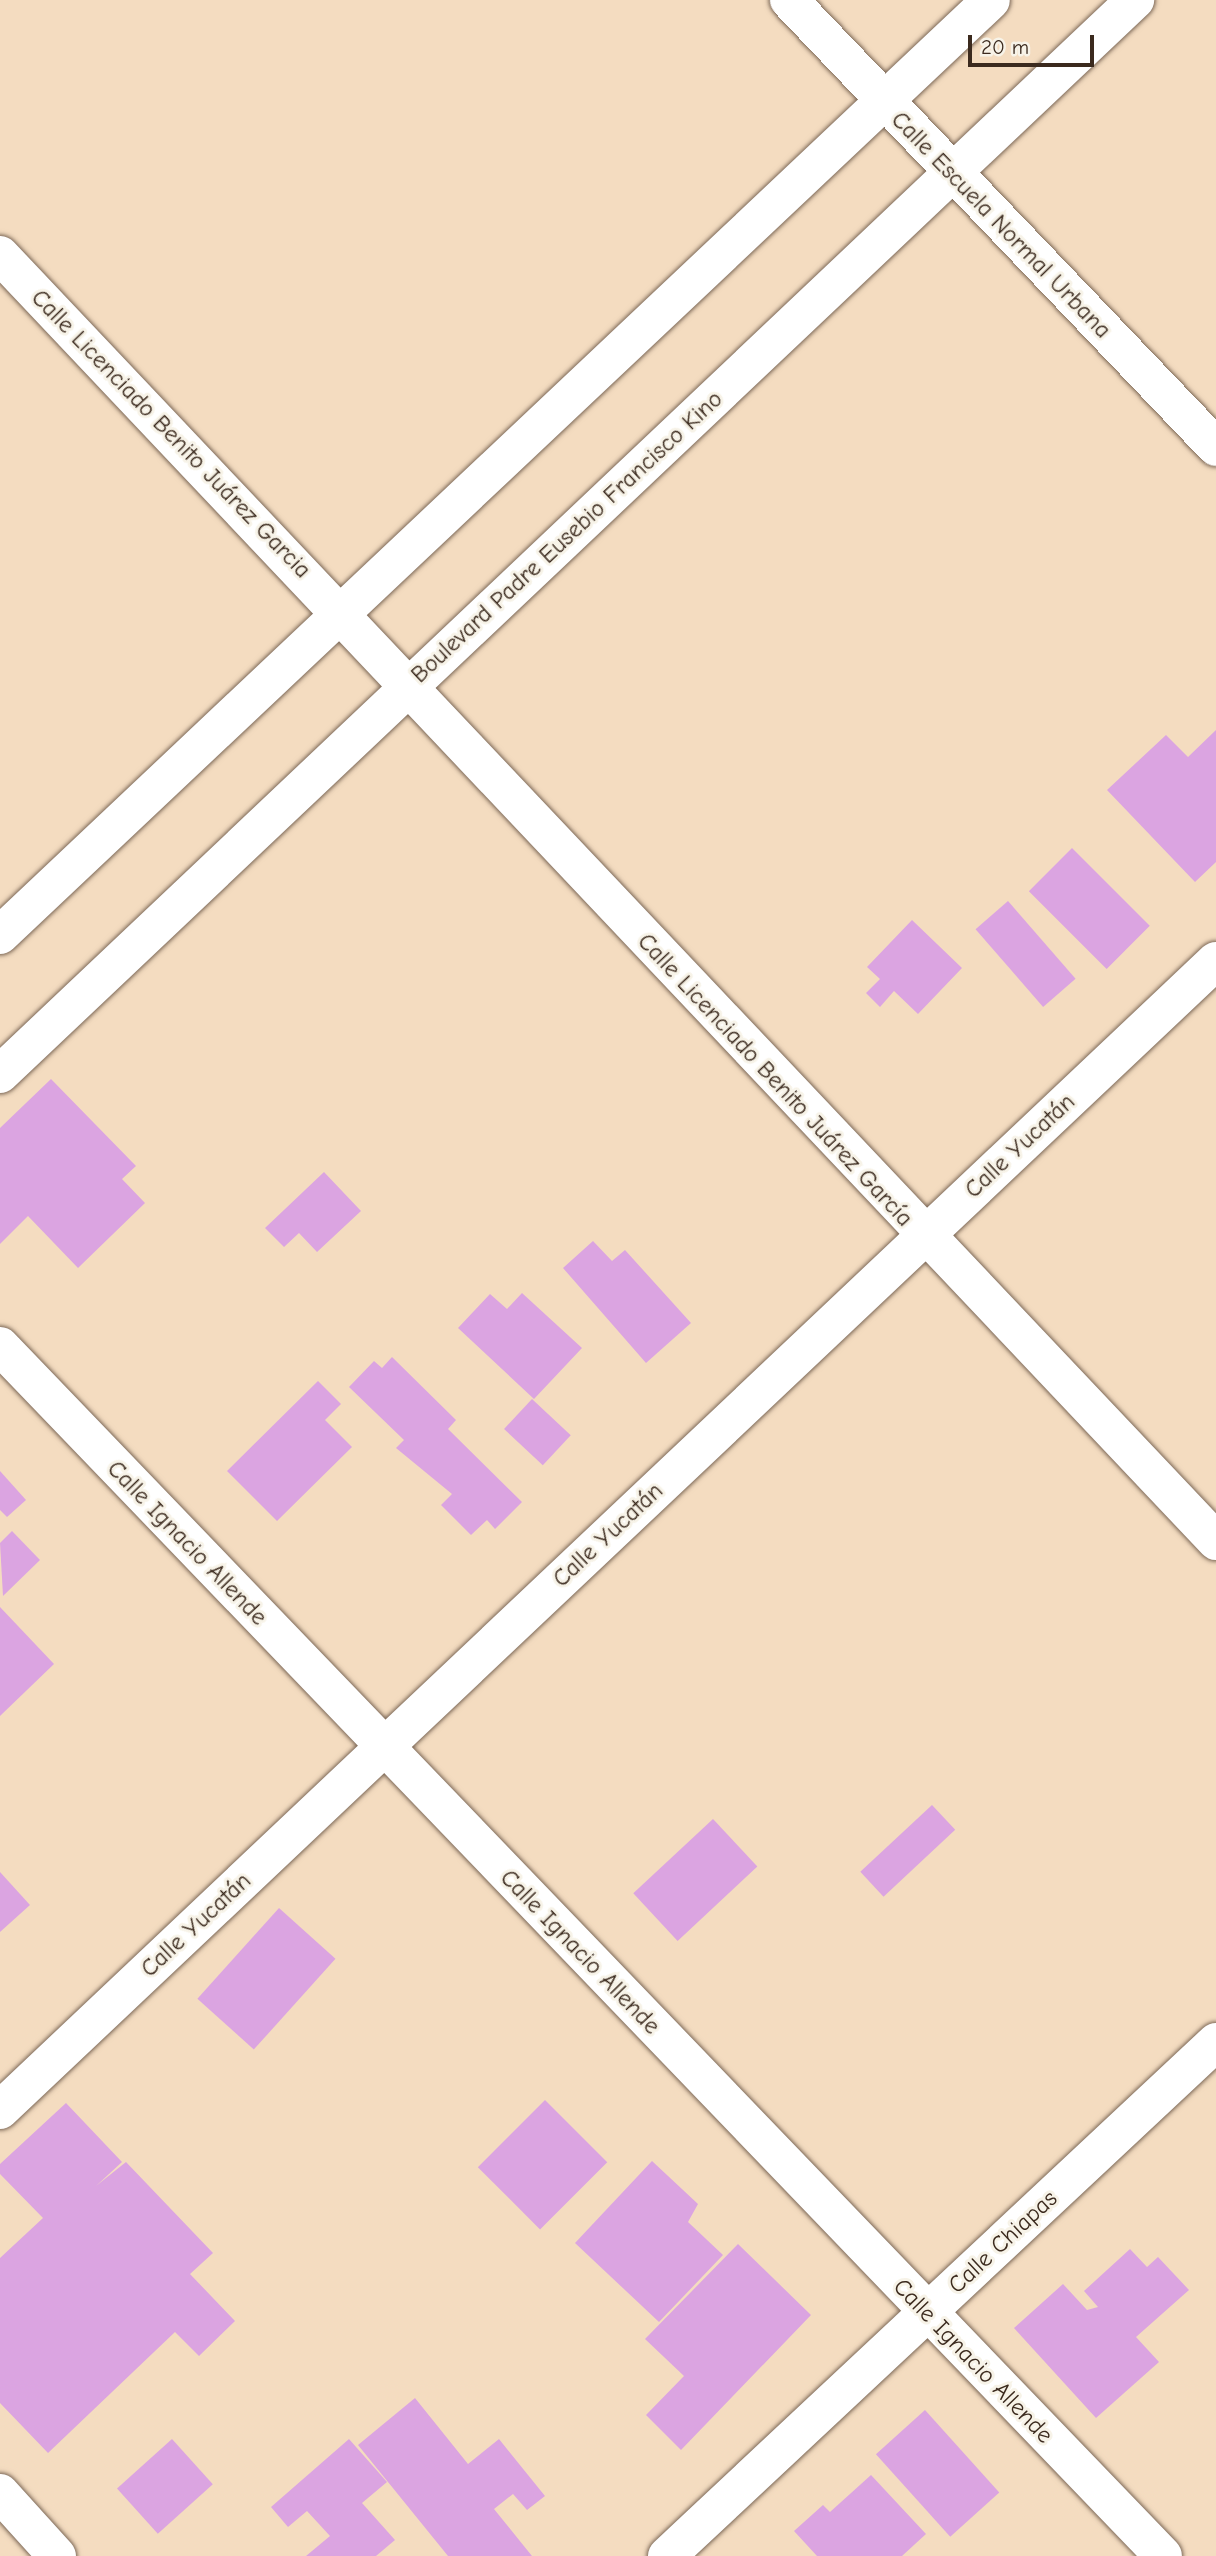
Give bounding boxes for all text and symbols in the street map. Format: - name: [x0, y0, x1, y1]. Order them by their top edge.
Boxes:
- scale bar: [971, 21, 1097, 65]
- text: 20 m: [981, 35, 1029, 59]
- street label: Calle Escuela Normal Urbana: [885, 106, 1117, 344]
- street label: Calle Licenciado Benito Juárez Garcia: [25, 284, 317, 584]
- street label: Boulevard Padre Eusebio Francisco Kino: [405, 385, 729, 689]
- street label: Calle Licenciado Benito Juárez García: [631, 927, 919, 1233]
- street label: Calle Yucatán: [959, 1088, 1081, 1204]
- street label: Calle Ignacio Allende: [101, 1455, 273, 1631]
- street label: Calle Yucatán: [547, 1477, 669, 1593]
- street label: Calle Ignacio Allende: [494, 1864, 666, 2040]
- street label: Calle Yucatán: [135, 1867, 257, 1983]
- street label: Calle Chiapas: [943, 2184, 1063, 2300]
- street label: Calle Ignacio Allende: [887, 2273, 1059, 2449]

